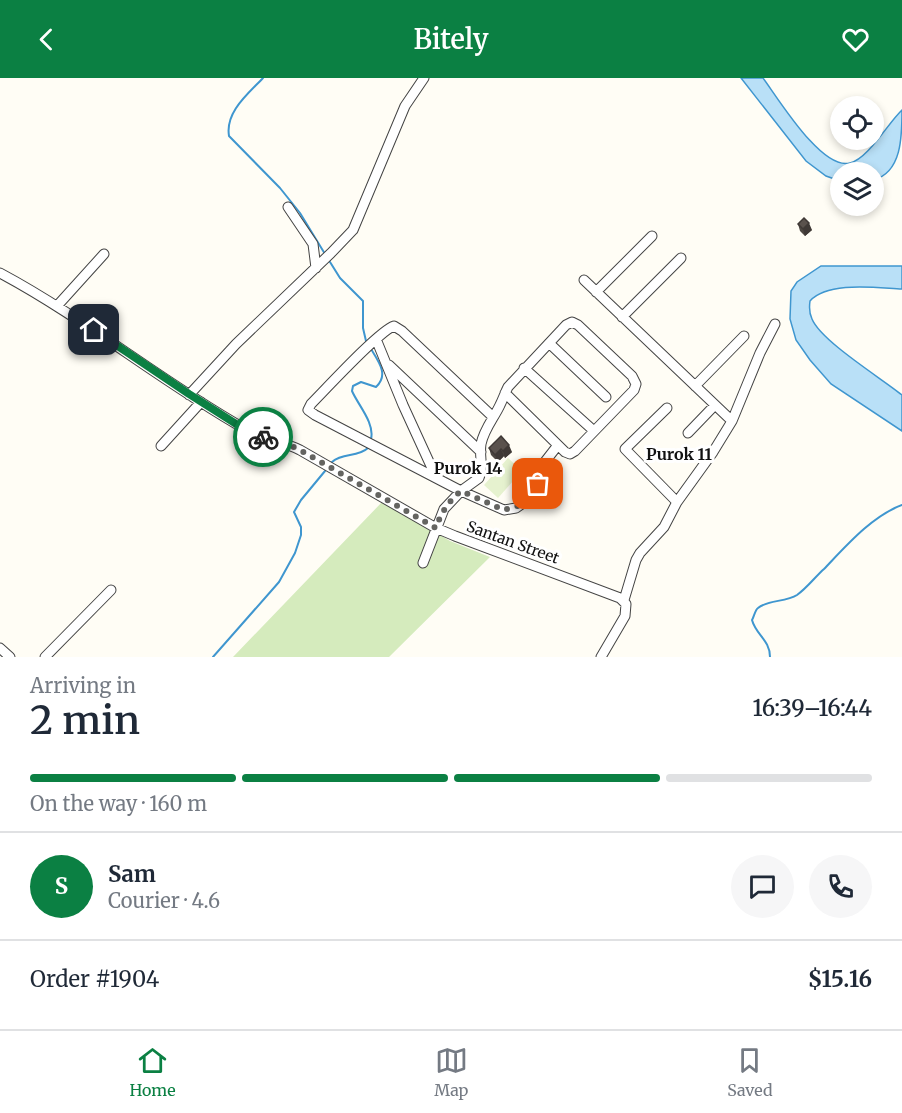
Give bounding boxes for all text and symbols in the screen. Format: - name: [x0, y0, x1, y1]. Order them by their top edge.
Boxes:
- text: Bitely: [413, 22, 489, 56]
- icon: back: [30, 23, 63, 56]
- icon: heart: [839, 23, 872, 56]
- map controls: [830, 96, 884, 216]
- button: locate: [830, 96, 884, 150]
- button: layers: [830, 162, 884, 216]
- pin: [68, 304, 119, 355]
- icon: home: [77, 313, 110, 346]
- courier: [233, 407, 293, 467]
- icon: bike: [247, 421, 280, 454]
- district label: Purok 11: [646, 444, 713, 464]
- district label: Purok 14: [434, 458, 502, 478]
- pin: [512, 458, 563, 509]
- icon: bag: [521, 467, 554, 500]
- street label: Santan Street: [464, 516, 562, 568]
- text: Arriving in: [30, 673, 136, 698]
- text: 16:39–16:44: [753, 694, 872, 722]
- text: 2 min: [30, 696, 140, 745]
- text: On the way · 160 m: [30, 791, 207, 816]
- button: chat: [731, 855, 794, 918]
- button: phone: [809, 855, 872, 918]
- text: Sam: [108, 860, 156, 888]
- text: S: [55, 872, 68, 900]
- text: Courier · 4.6: [108, 888, 220, 913]
- text: Order #1904: [30, 965, 159, 993]
- text: $15.16: [808, 965, 872, 993]
- tab: Home: [129, 1044, 176, 1100]
- tab: Map: [434, 1044, 468, 1100]
- tab: Saved: [727, 1044, 773, 1100]

